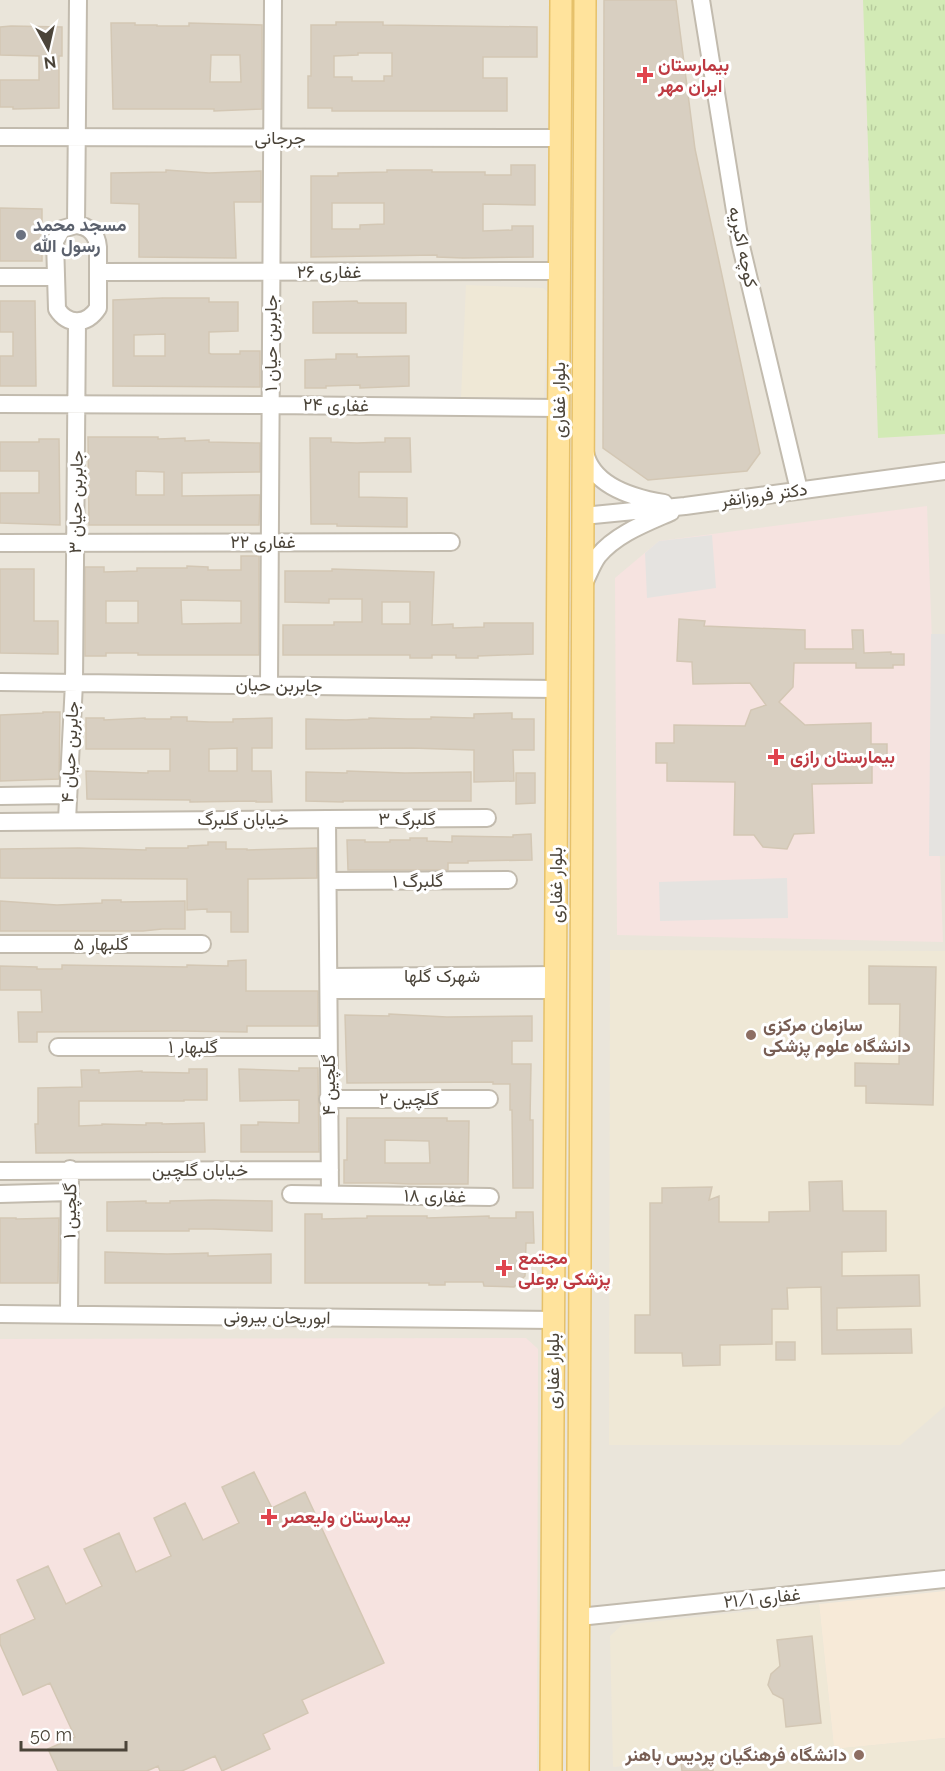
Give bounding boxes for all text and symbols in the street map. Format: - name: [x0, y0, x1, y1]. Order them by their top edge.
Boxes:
- north arrow: [18, 18, 78, 78]
- text: N: [43, 52, 57, 73]
- place label: بیمارستان ایران مهر: [657, 54, 729, 97]
- marker: بیمارستان ایران مهر: [636, 66, 654, 84]
- street label: جرجانی: [254, 127, 306, 149]
- street label: کوچه اکبریه: [723, 204, 762, 290]
- place label: مسجد محمد رسول الله: [33, 214, 127, 257]
- marker: مسجد محمد رسول الله: [14, 228, 28, 242]
- street label: غفاری ۲۶: [297, 261, 361, 283]
- street label: جابربن حیان ۱: [260, 295, 282, 391]
- street label: بلوار غفاری: [548, 362, 570, 438]
- street label: غفاری ۲۴: [303, 393, 369, 417]
- street label: جابربن حیان ۳: [64, 450, 88, 554]
- street label: دکتر فروزانفر: [718, 478, 809, 512]
- street label: غفاری ۲۲: [230, 531, 296, 553]
- street label: جابربن حیان: [235, 673, 323, 697]
- street label: جابربن حیان ۴: [56, 701, 84, 803]
- place label: بیمارستان رازی: [790, 746, 895, 768]
- marker: بیمارستان رازی: [767, 748, 785, 766]
- street label: خیابان گلبرگ: [197, 808, 289, 830]
- street label: گلبرگ ۳: [378, 808, 436, 830]
- street label: بلوار غفاری: [545, 847, 567, 923]
- street label: گلبرگ ۱: [392, 870, 444, 892]
- street label: گلبهار ۵: [73, 933, 129, 955]
- street label: شهرک گلها: [404, 965, 480, 987]
- place label: سازمان مرکزی دانشگاه علوم پزشکی: [763, 1014, 911, 1058]
- marker: سازمان مرکزی دانشگاه علوم پزشکی: [744, 1028, 758, 1042]
- street label: گلبهار ۱: [168, 1036, 218, 1058]
- street label: گلچین ۴: [318, 1054, 341, 1116]
- street label: گلچین ۲: [379, 1088, 439, 1111]
- street label: خیابان گلچین: [152, 1159, 248, 1182]
- street label: گلچین ۱: [59, 1183, 82, 1239]
- street label: غفاری ۱۸: [404, 1184, 466, 1208]
- place label: مجتمع پزشکی بوعلی: [518, 1247, 611, 1291]
- marker: مجتمع پزشکی بوعلی: [495, 1259, 513, 1277]
- street label: ابوریحان بیرونی: [223, 1305, 331, 1329]
- street label: بلوار غفاری: [542, 1333, 564, 1409]
- place label: بیمارستان ولیعصر: [281, 1506, 411, 1528]
- marker: بیمارستان ولیعصر: [260, 1508, 278, 1526]
- street label: غفاری ۲۱/۱: [722, 1583, 802, 1613]
- scale bar: [21, 1714, 126, 1752]
- text: 50 m: [30, 1724, 72, 1745]
- place label: دانشگاه فرهنگیان پردیس باهنر: [624, 1744, 847, 1767]
- marker: دانشگاه فرهنگیان پردیس باهنر: [852, 1748, 866, 1762]

